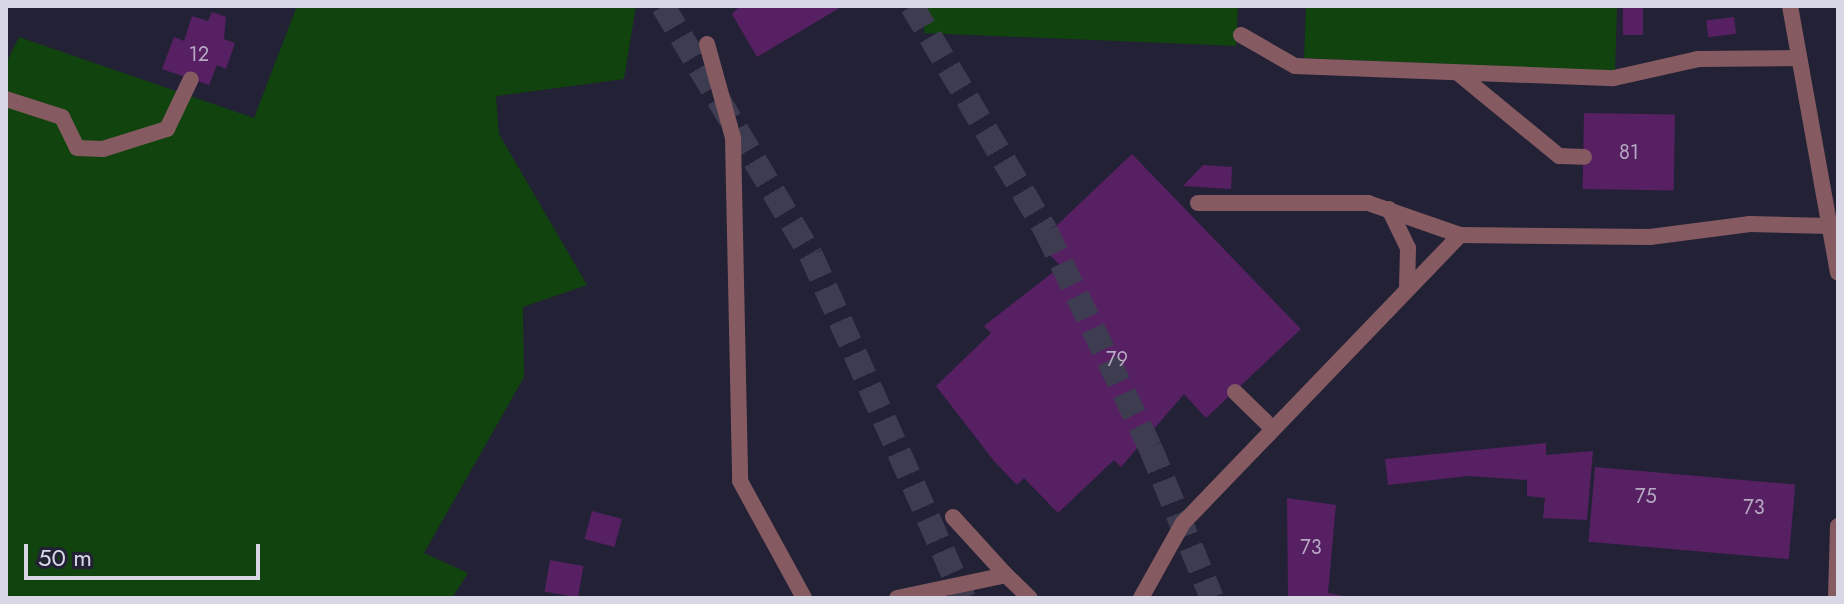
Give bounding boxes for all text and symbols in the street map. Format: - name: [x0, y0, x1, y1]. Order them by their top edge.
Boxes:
- house number: 12: [189, 42, 209, 66]
- house number: 81: [1619, 140, 1639, 164]
- house number: 79: [1106, 347, 1128, 371]
- house number: 75: [1635, 484, 1657, 508]
- house number: 73: [1743, 495, 1765, 519]
- scale bar: [28, 528, 264, 578]
- house number: 73: [1300, 535, 1322, 559]
- text: 50 m: [38, 540, 92, 575]

